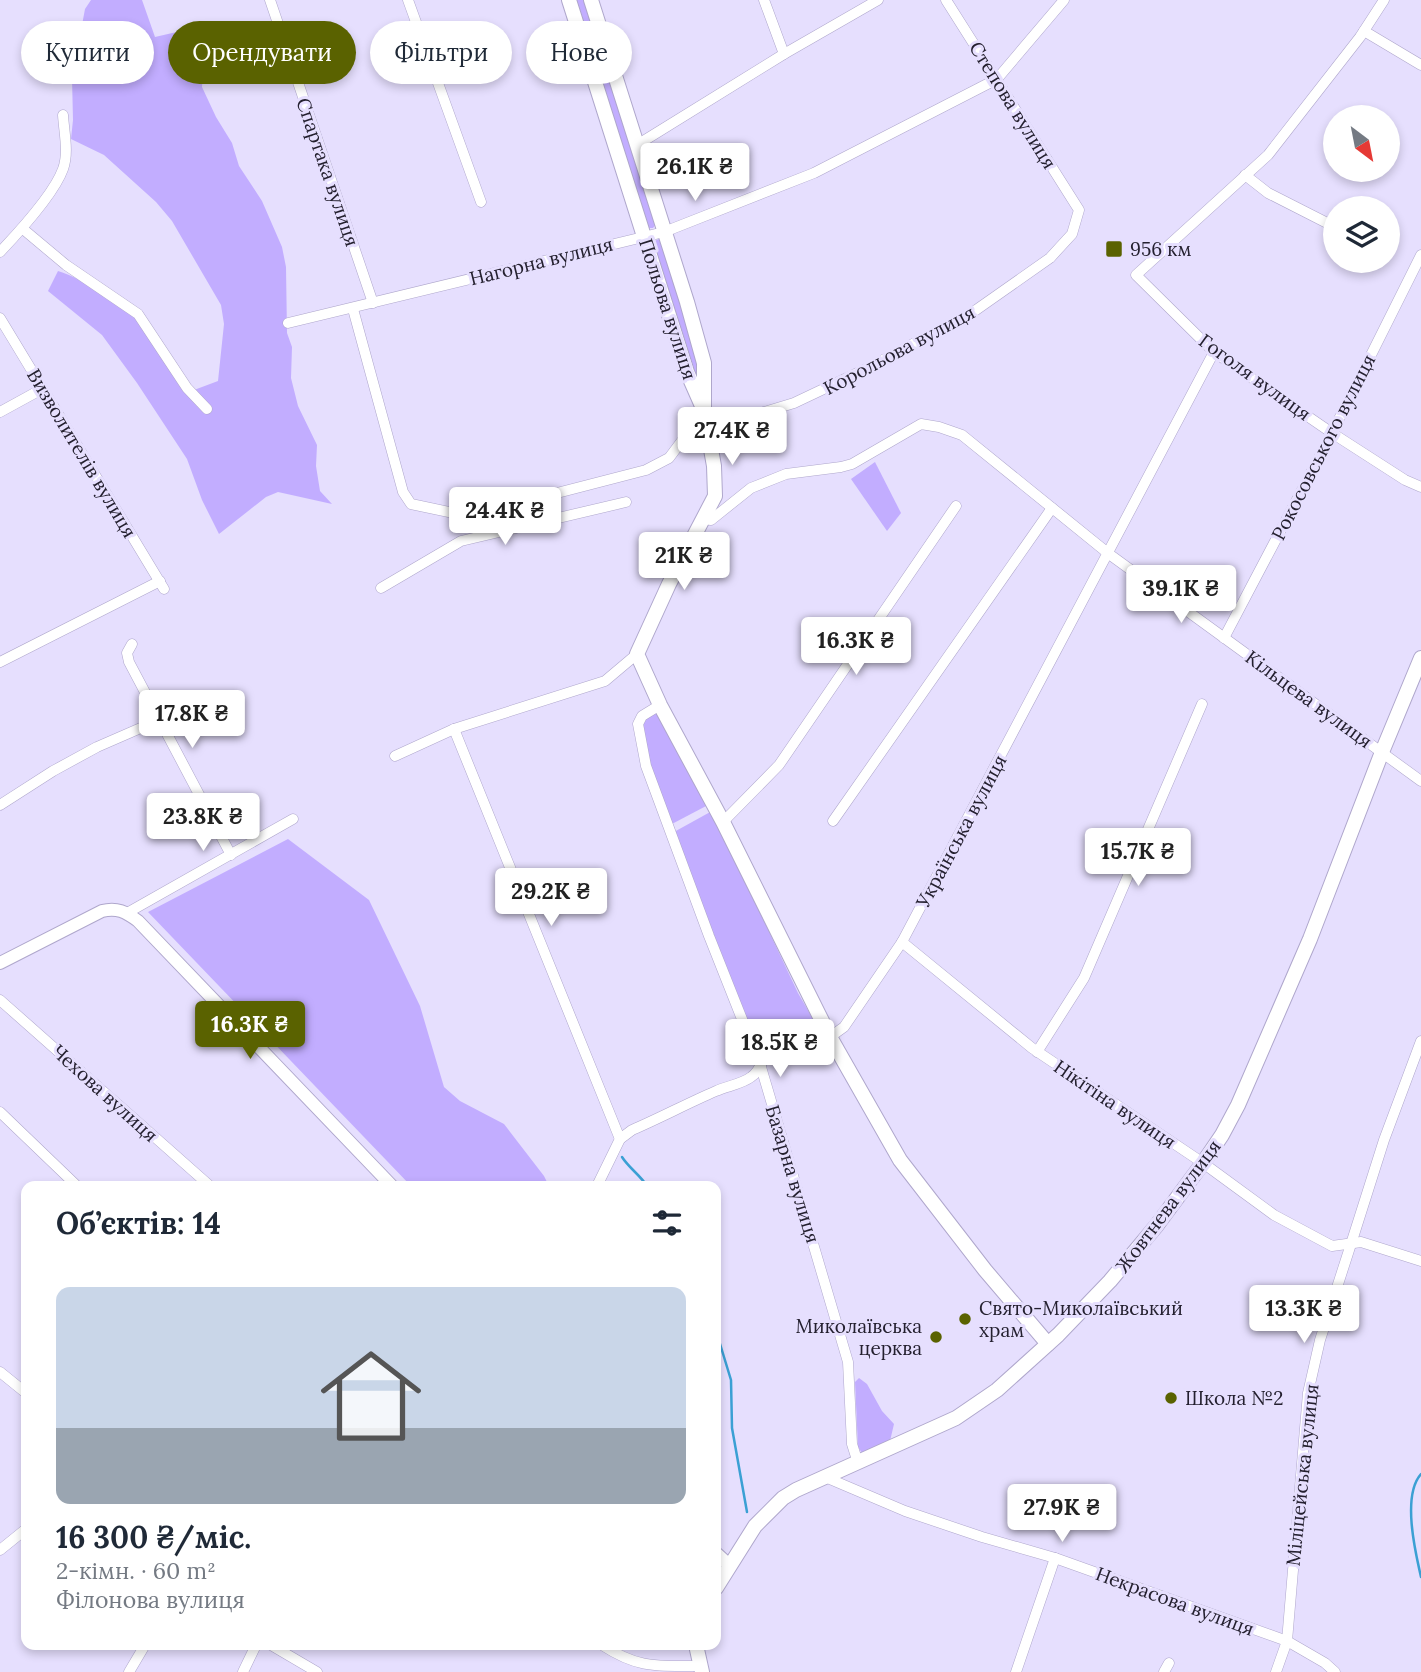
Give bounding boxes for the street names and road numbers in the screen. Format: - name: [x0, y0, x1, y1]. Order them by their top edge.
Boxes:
- street label: Степова вулиця: [964, 37, 1062, 173]
- street label: Спартака вулиця: [291, 95, 365, 249]
- street label: Нагорна вулиця: [467, 232, 615, 290]
- street label: Польова вулиця: [634, 235, 702, 383]
- street label: Корольова вулиця: [819, 300, 979, 400]
- street label: Гоголя вулиця: [1194, 328, 1316, 426]
- street label: Рокосовського вулиця: [1266, 350, 1380, 544]
- street label: Визволителів вулиця: [22, 364, 142, 542]
- street label: Кільцева вулиця: [1241, 645, 1377, 753]
- street label: Українська вулиця: [910, 750, 1011, 913]
- street label: Чехова вулиця: [47, 1039, 163, 1147]
- street label: Нікітіна вулиця: [1049, 1054, 1181, 1154]
- street label: Базарна вулиця: [761, 1102, 825, 1246]
- street label: Жовтнева вулиця: [1110, 1135, 1226, 1277]
- street label: Міліцейська вулиця: [1280, 1383, 1324, 1567]
- street label: Некрасова вулиця: [1092, 1561, 1258, 1641]

